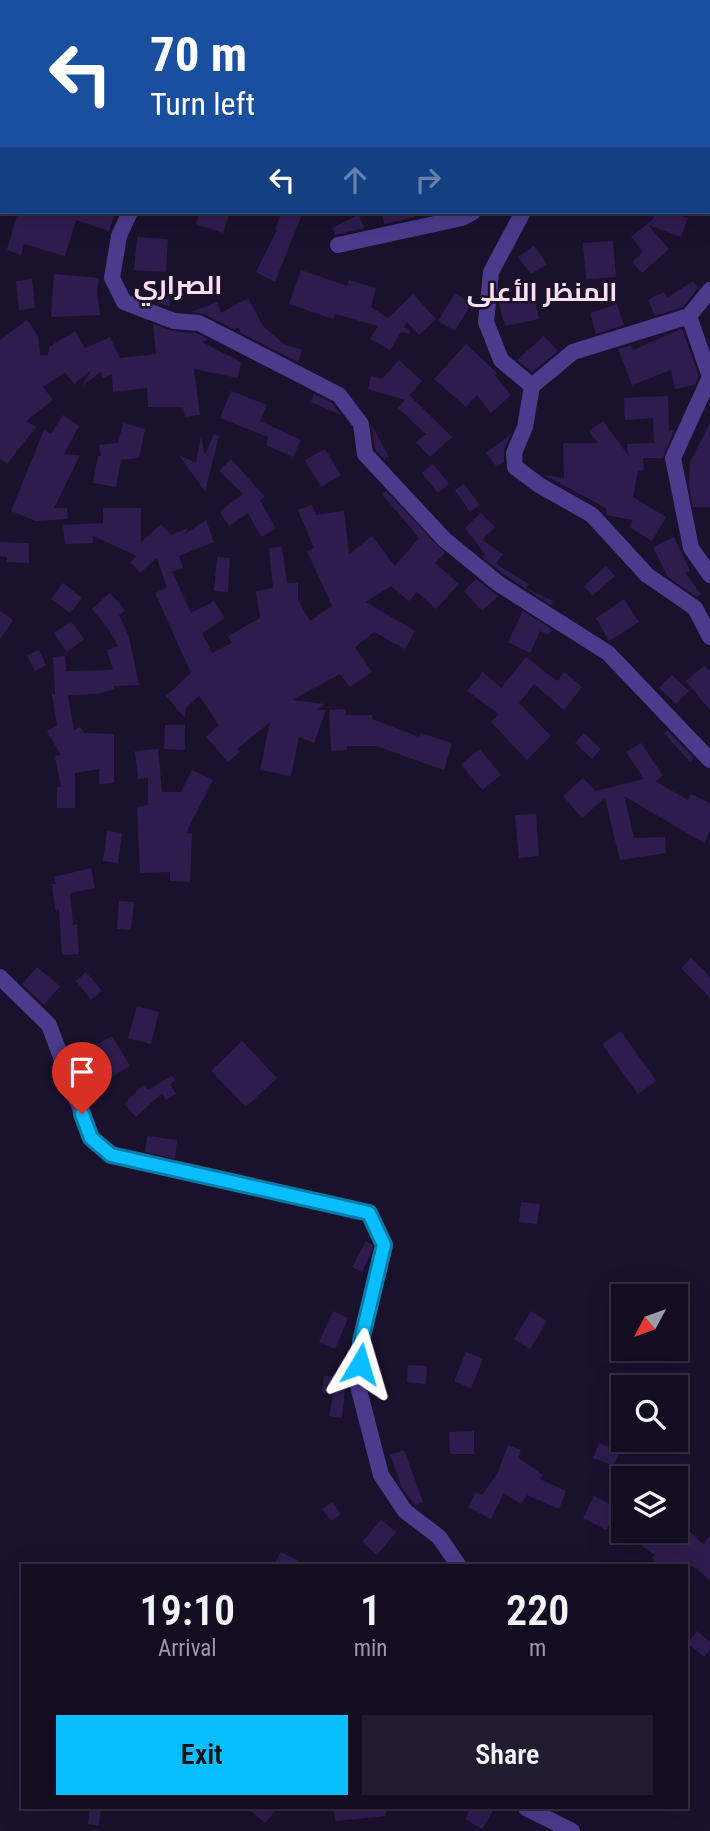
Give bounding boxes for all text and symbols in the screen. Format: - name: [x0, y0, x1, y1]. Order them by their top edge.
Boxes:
- text: 70 m: [150, 26, 247, 83]
- icon: left: [35, 28, 126, 119]
- text: Turn left: [150, 85, 255, 123]
- icon: left: [263, 161, 301, 199]
- icon: ahead: [336, 161, 374, 199]
- icon: right: [409, 161, 447, 199]
- district label: الصراري: [134, 270, 222, 306]
- district label: المنظر الأعلى: [467, 277, 617, 308]
- pin: [52, 1042, 112, 1114]
- icon: arrive: [63, 1053, 101, 1091]
- north arrow: [611, 1284, 688, 1362]
- map controls: [611, 1284, 688, 1543]
- position arrow: [323, 1327, 397, 1401]
- button: search: [611, 1375, 688, 1452]
- button: layers: [611, 1466, 688, 1543]
- text: 19:10: [140, 1586, 235, 1635]
- text: 1: [360, 1586, 381, 1635]
- text: 220: [506, 1586, 569, 1635]
- text: Arrival: [158, 1635, 217, 1662]
- text: min: [354, 1635, 387, 1662]
- text: m: [529, 1635, 546, 1662]
- button: Exit: [56, 1715, 348, 1795]
- button: Share: [362, 1715, 653, 1795]

